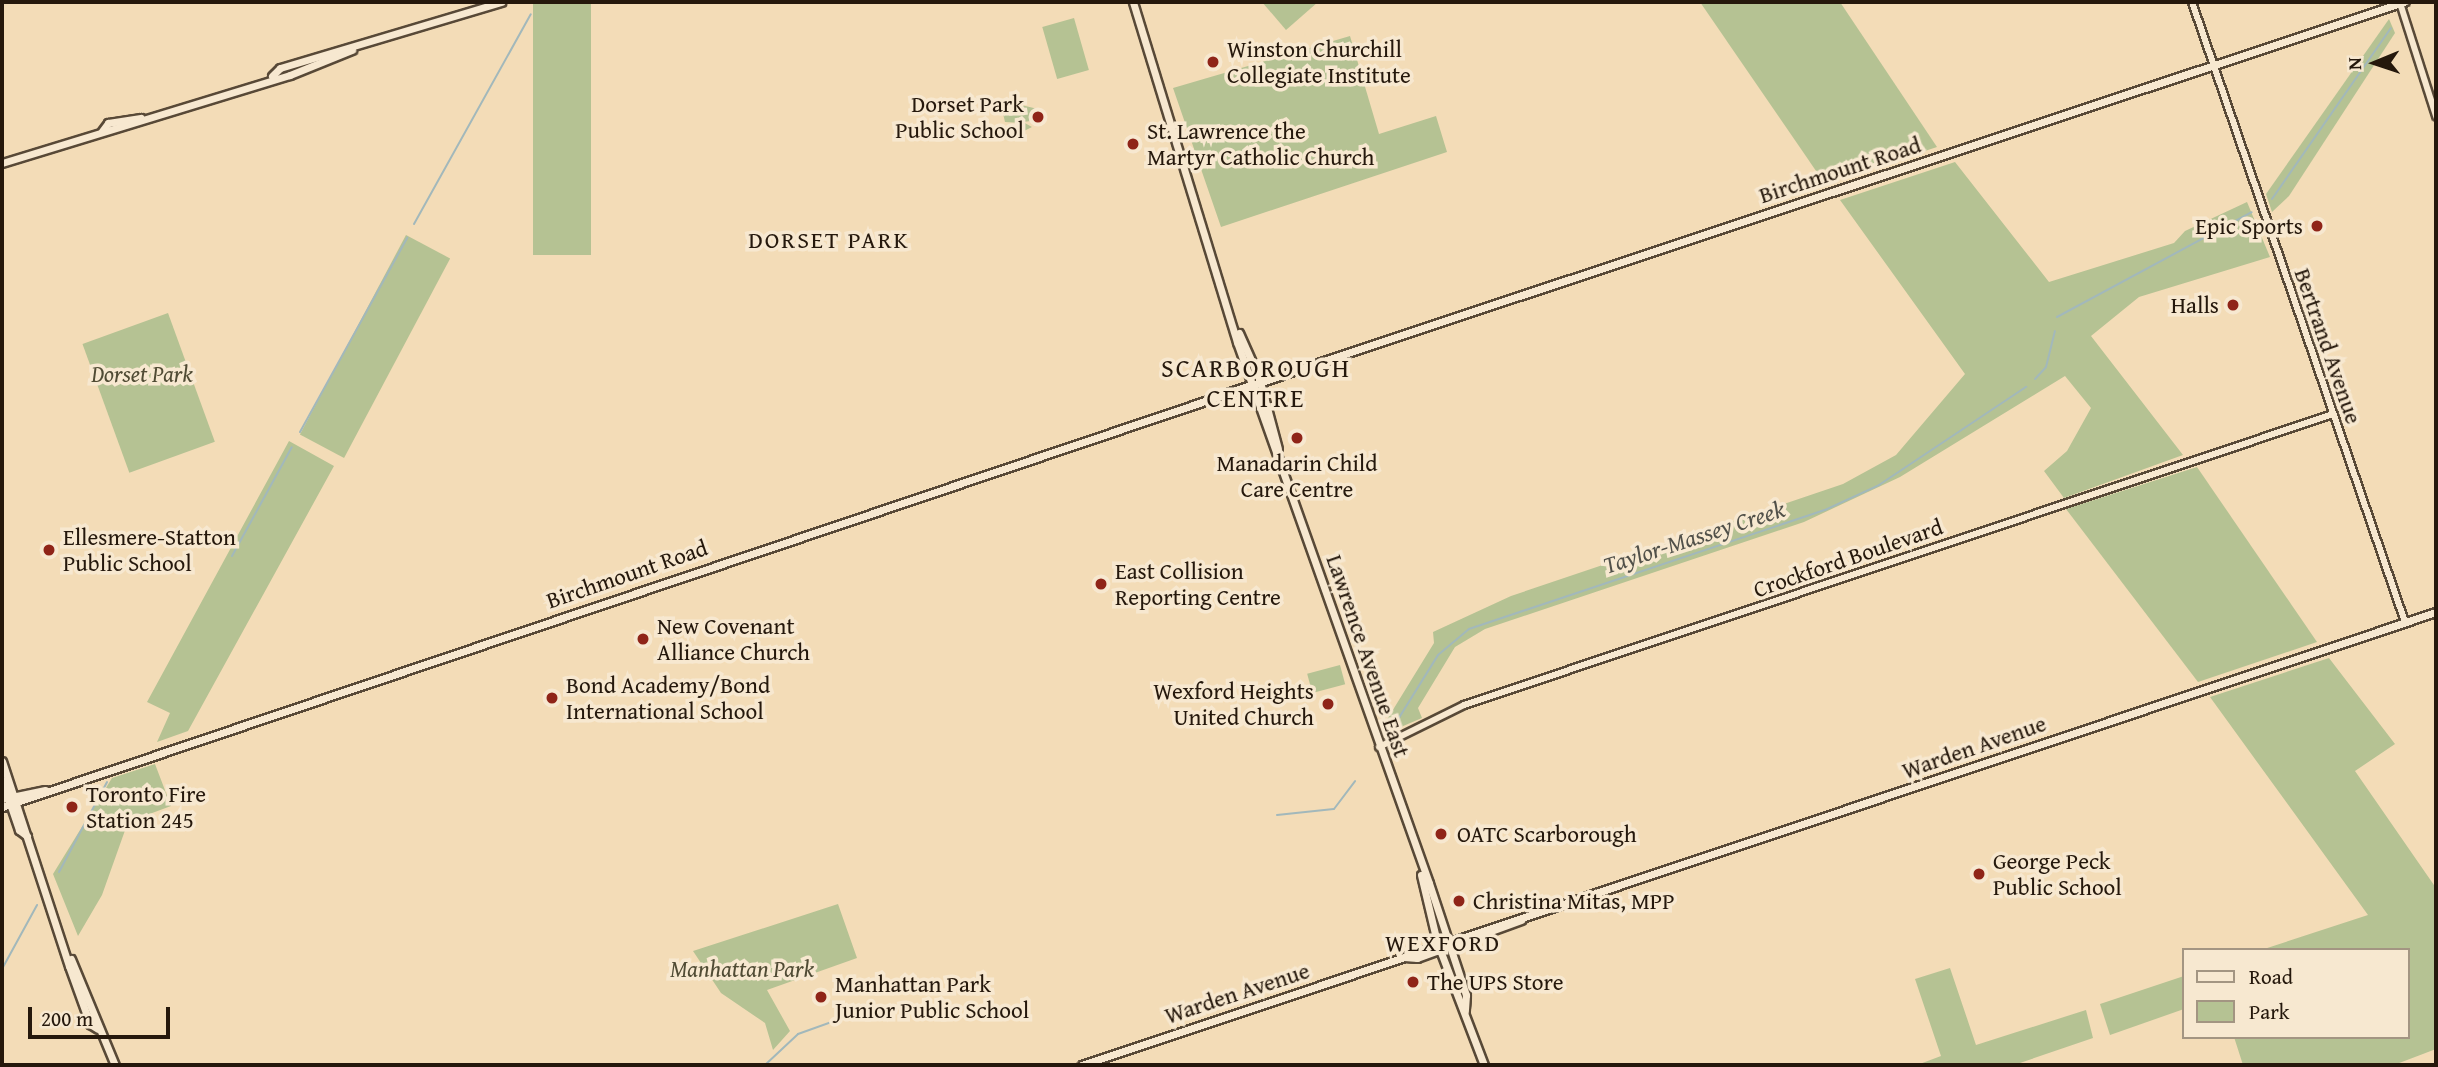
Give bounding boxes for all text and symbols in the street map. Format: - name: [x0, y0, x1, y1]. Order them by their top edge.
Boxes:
- north arrow: [2340, 28, 2410, 98]
- place label: Winston Churchill Collegiate Institute: [1227, 35, 1411, 89]
- marker: Winston Churchill Collegiate Institute: [1205, 54, 1221, 70]
- text: N: [2340, 57, 2368, 71]
- place label: Dorset Park Public School: [895, 90, 1024, 144]
- marker: Dorset Park Public School: [1030, 109, 1046, 125]
- place label: St. Lawrence the Martyr Catholic Church: [1147, 117, 1374, 171]
- street label: Birchmount Road: [1756, 131, 1924, 209]
- marker: St. Lawrence the Martyr Catholic Church: [1125, 136, 1141, 152]
- place label: Epic Sports: [2195, 212, 2303, 240]
- marker: Epic Sports: [2309, 218, 2325, 234]
- district label: DORSET PARK: [750, 226, 908, 254]
- street label: Bertrand Avenue: [2289, 265, 2367, 427]
- place label: Halls: [2171, 291, 2219, 319]
- marker: Halls: [2225, 297, 2241, 313]
- district label: SCARBOROUGH CENTRE: [1162, 352, 1350, 414]
- park label: Dorset Park: [91, 360, 193, 388]
- marker: Manadarin Child Care Centre: [1289, 430, 1305, 446]
- place label: Manadarin Child Care Centre: [1216, 449, 1378, 503]
- water label: Taylor-Massey Creek: [1600, 494, 1788, 580]
- street label: Crockford Boulevard: [1750, 513, 1946, 603]
- place label: Ellesmere-Statton Public School: [63, 523, 236, 577]
- street label: Birchmount Road: [543, 534, 711, 614]
- marker: Ellesmere-Statton Public School: [41, 542, 57, 558]
- street label: Lawrence Avenue East: [1320, 551, 1416, 761]
- place label: East Collision Reporting Centre: [1115, 557, 1281, 611]
- marker: East Collision Reporting Centre: [1093, 576, 1109, 592]
- place label: New Covenant Alliance Church: [657, 612, 810, 666]
- marker: New Covenant Alliance Church: [635, 631, 651, 647]
- place label: Bond Academy/Bond International School: [566, 671, 770, 725]
- place label: Wexford Heights United Church: [1153, 677, 1314, 731]
- marker: Bond Academy/Bond International School: [544, 690, 560, 706]
- marker: Wexford Heights United Church: [1320, 696, 1336, 712]
- street label: Warden Avenue: [1898, 709, 2050, 785]
- place label: Toronto Fire Station 245: [86, 780, 206, 834]
- marker: Toronto Fire Station 245: [64, 799, 80, 815]
- place label: OATC Scarborough: [1457, 820, 1637, 848]
- marker: OATC Scarborough: [1431, 824, 1451, 844]
- place label: George Peck Public School: [1993, 847, 2122, 901]
- marker: George Peck Public School: [1971, 866, 1987, 882]
- place label: Christina Mitas, MPP: [1473, 887, 1675, 915]
- marker: Christina Mitas, MPP: [1451, 893, 1467, 909]
- district label: WEXFORD: [1386, 929, 1500, 957]
- legend: [2182, 948, 2410, 1039]
- park label: Manhattan Park: [670, 955, 814, 983]
- street label: Warden Avenue: [1161, 957, 1313, 1029]
- text: Road: [2249, 961, 2293, 992]
- place label: The UPS Store: [1427, 968, 1563, 996]
- place label: Manhattan Park Junior Public School: [835, 970, 1029, 1024]
- marker: The UPS Store: [1405, 974, 1421, 990]
- marker: Manhattan Park Junior Public School: [813, 989, 829, 1005]
- scale bar: [32, 993, 173, 1038]
- text: Park: [2249, 996, 2290, 1027]
- text: 200 m: [41, 1003, 93, 1034]

